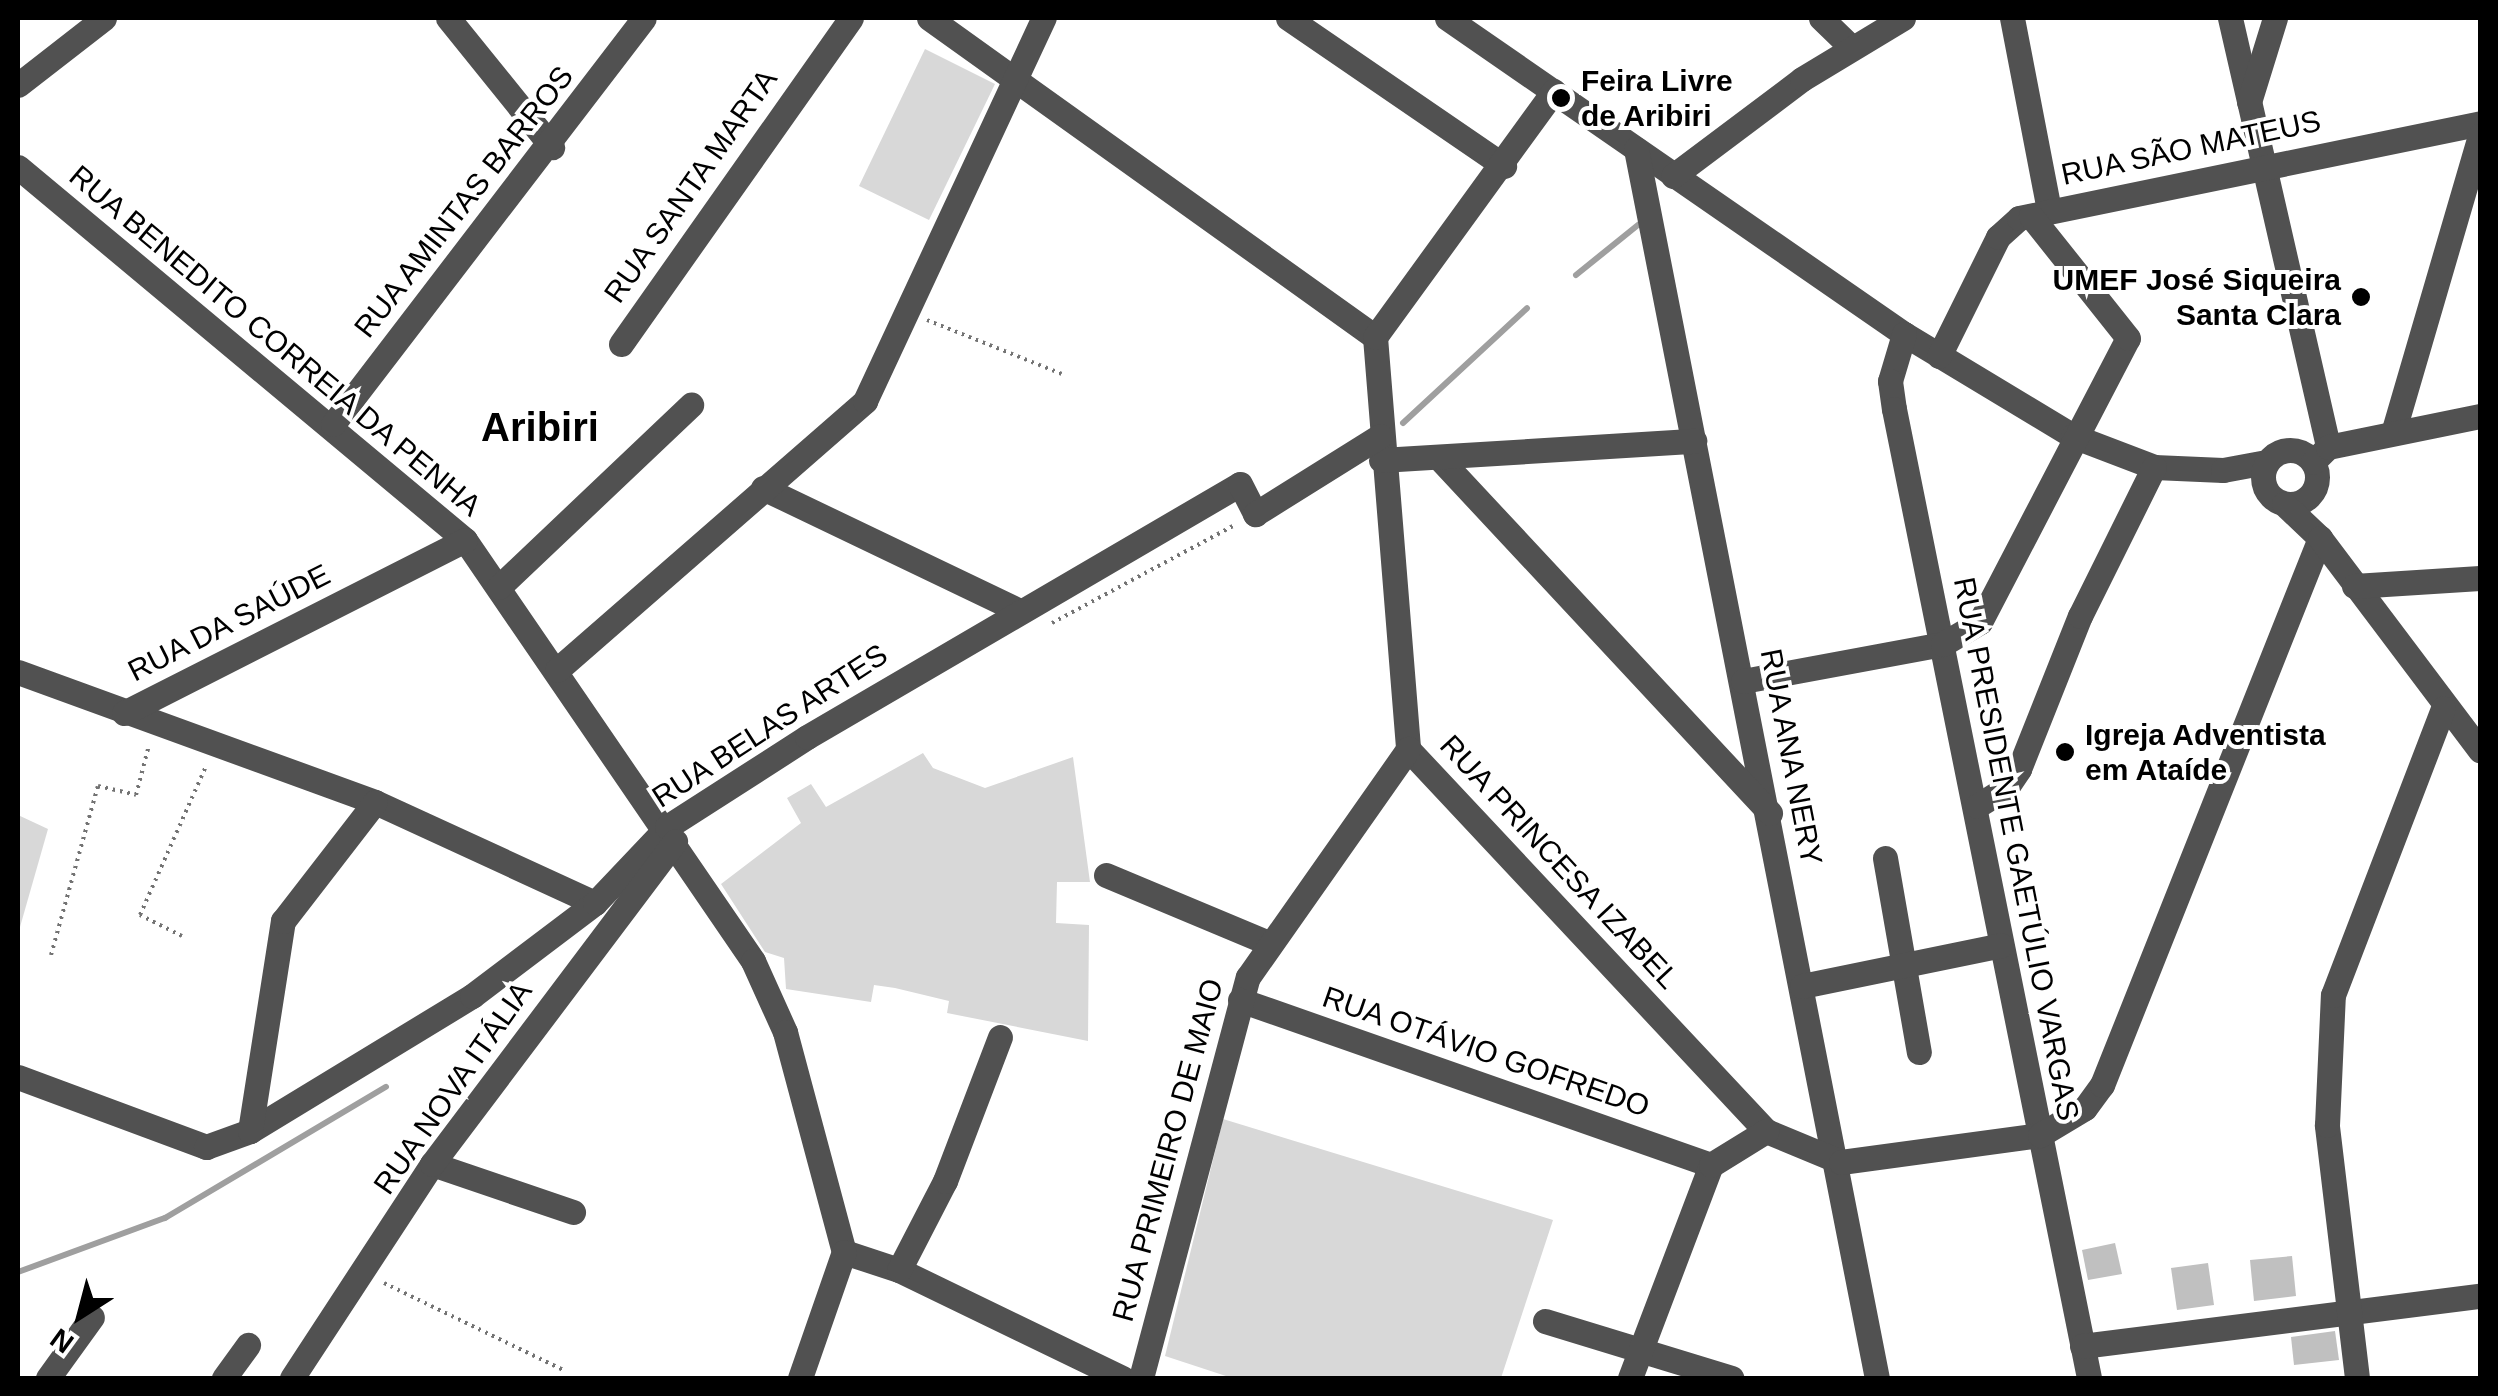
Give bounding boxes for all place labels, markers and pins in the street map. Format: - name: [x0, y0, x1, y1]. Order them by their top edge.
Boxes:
- place label: Feira Livre de Aribiri: [1581, 63, 1733, 134]
- marker: Feira Livre de Aribiri: [1550, 87, 1572, 109]
- place label: UMEF José Siqueira Santa Clara: [2053, 262, 2341, 332]
- marker: UMEF José Siqueira Santa Clara: [2350, 286, 2372, 308]
- place label: Igreja Adventista em Ataíde: [2085, 717, 2327, 788]
- marker: Igreja Adventista em Ataíde: [2054, 741, 2076, 763]

